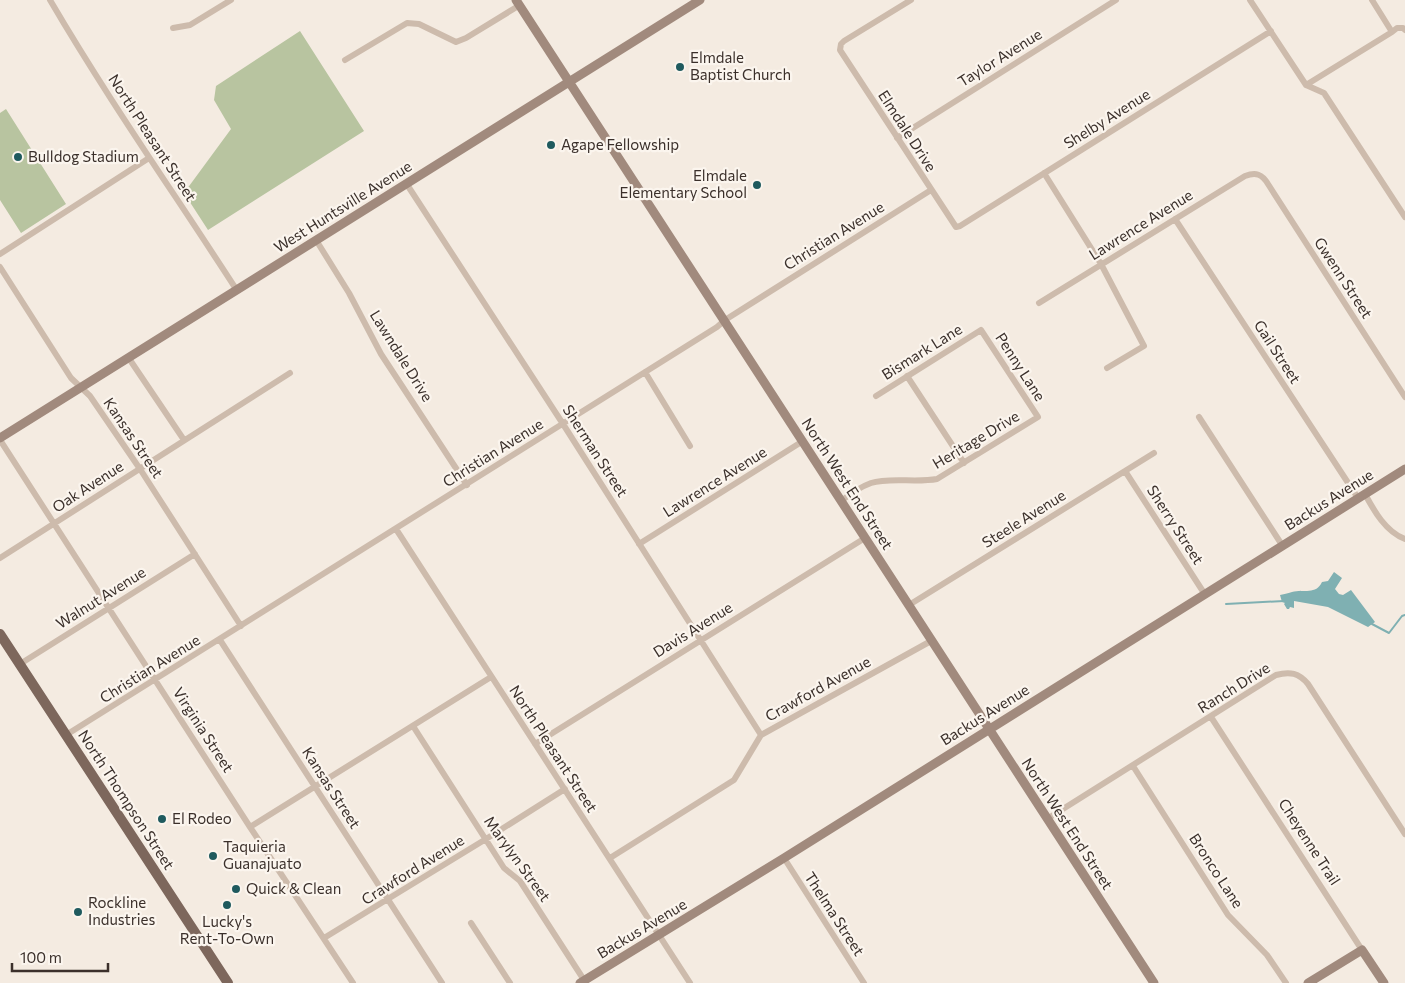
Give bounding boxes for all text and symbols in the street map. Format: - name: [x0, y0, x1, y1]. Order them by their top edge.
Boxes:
- street label: Taylor Avenue: [954, 24, 1045, 90]
- place label: Elmdale Baptist Church: [690, 48, 791, 83]
- marker: Elmdale Baptist Church: [674, 61, 686, 73]
- street label: North Pleasant Street: [105, 71, 201, 204]
- street label: Shelby Avenue: [1060, 84, 1153, 152]
- street label: Elmdale Drive: [875, 86, 941, 174]
- place label: Agape Fellowship: [561, 135, 679, 153]
- marker: Agape Fellowship: [545, 139, 557, 151]
- place label: Bulldog Stadium: [28, 147, 139, 165]
- marker: Bulldog Stadium: [12, 151, 24, 163]
- street label: West Huntsville Avenue: [270, 156, 415, 256]
- place label: Elmdale Elementary School: [620, 166, 747, 201]
- marker: Elmdale Elementary School: [751, 179, 763, 191]
- street label: Lawrence Avenue: [1085, 185, 1196, 263]
- street label: Christian Avenue: [780, 197, 887, 273]
- street label: Gwenn Street: [1311, 234, 1377, 321]
- street label: Lawndale Drive: [367, 307, 437, 404]
- street label: Gail Street: [1251, 316, 1305, 386]
- street label: Bismark Lane: [878, 319, 965, 383]
- street label: Penny Lane: [992, 329, 1050, 404]
- street label: Kansas Street: [100, 394, 167, 481]
- street label: Sherman Street: [559, 401, 632, 500]
- street label: Heritage Drive: [929, 406, 1022, 472]
- street label: Christian Avenue: [439, 414, 546, 490]
- street label: North West End Street: [799, 414, 897, 553]
- street label: Lawrence Avenue: [659, 442, 770, 520]
- street label: Oak Avenue: [49, 456, 126, 516]
- street label: Backus Avenue: [1281, 465, 1376, 534]
- street label: Sherry Street: [1144, 482, 1208, 567]
- street label: Steele Avenue: [978, 485, 1069, 551]
- street label: Walnut Avenue: [52, 562, 149, 632]
- street label: Davis Avenue: [650, 598, 735, 661]
- street label: Christian Avenue: [96, 630, 203, 706]
- street label: Crawford Avenue: [762, 652, 873, 725]
- street label: Ranch Drive: [1194, 658, 1273, 716]
- street label: Backus Avenue: [937, 680, 1032, 749]
- street label: North Pleasant Street: [506, 682, 602, 815]
- street label: Virginia Street: [170, 684, 238, 775]
- street label: North Thompson Street: [75, 726, 179, 873]
- street label: Kansas Street: [299, 743, 365, 831]
- street label: North West End Street: [1019, 754, 1117, 893]
- street label: Cheyenne Trail: [1275, 795, 1345, 888]
- place label: El Rodeo: [172, 809, 232, 827]
- street label: Marylyn Street: [481, 812, 555, 905]
- marker: El Rodeo: [156, 813, 168, 825]
- street label: Crawford Avenue: [358, 830, 467, 908]
- street label: Bronco Lane: [1186, 830, 1248, 911]
- place label: Taquieria Guanajuato: [223, 837, 302, 872]
- marker: Taquieria Guanajuato: [207, 850, 219, 862]
- street label: Thelma Street: [801, 868, 869, 959]
- place label: Quick & Clean: [246, 879, 341, 897]
- marker: Quick & Clean: [230, 883, 242, 895]
- place label: Rockline Industries: [88, 893, 156, 928]
- street label: Backus Avenue: [593, 894, 690, 962]
- marker: Lucky's Rent-To-Own: [221, 899, 233, 911]
- marker: Rockline Industries: [72, 906, 84, 918]
- place label: Lucky's Rent-To-Own: [180, 912, 274, 947]
- scale bar: [12, 940, 109, 972]
- text: 100 m: [20, 948, 62, 966]

